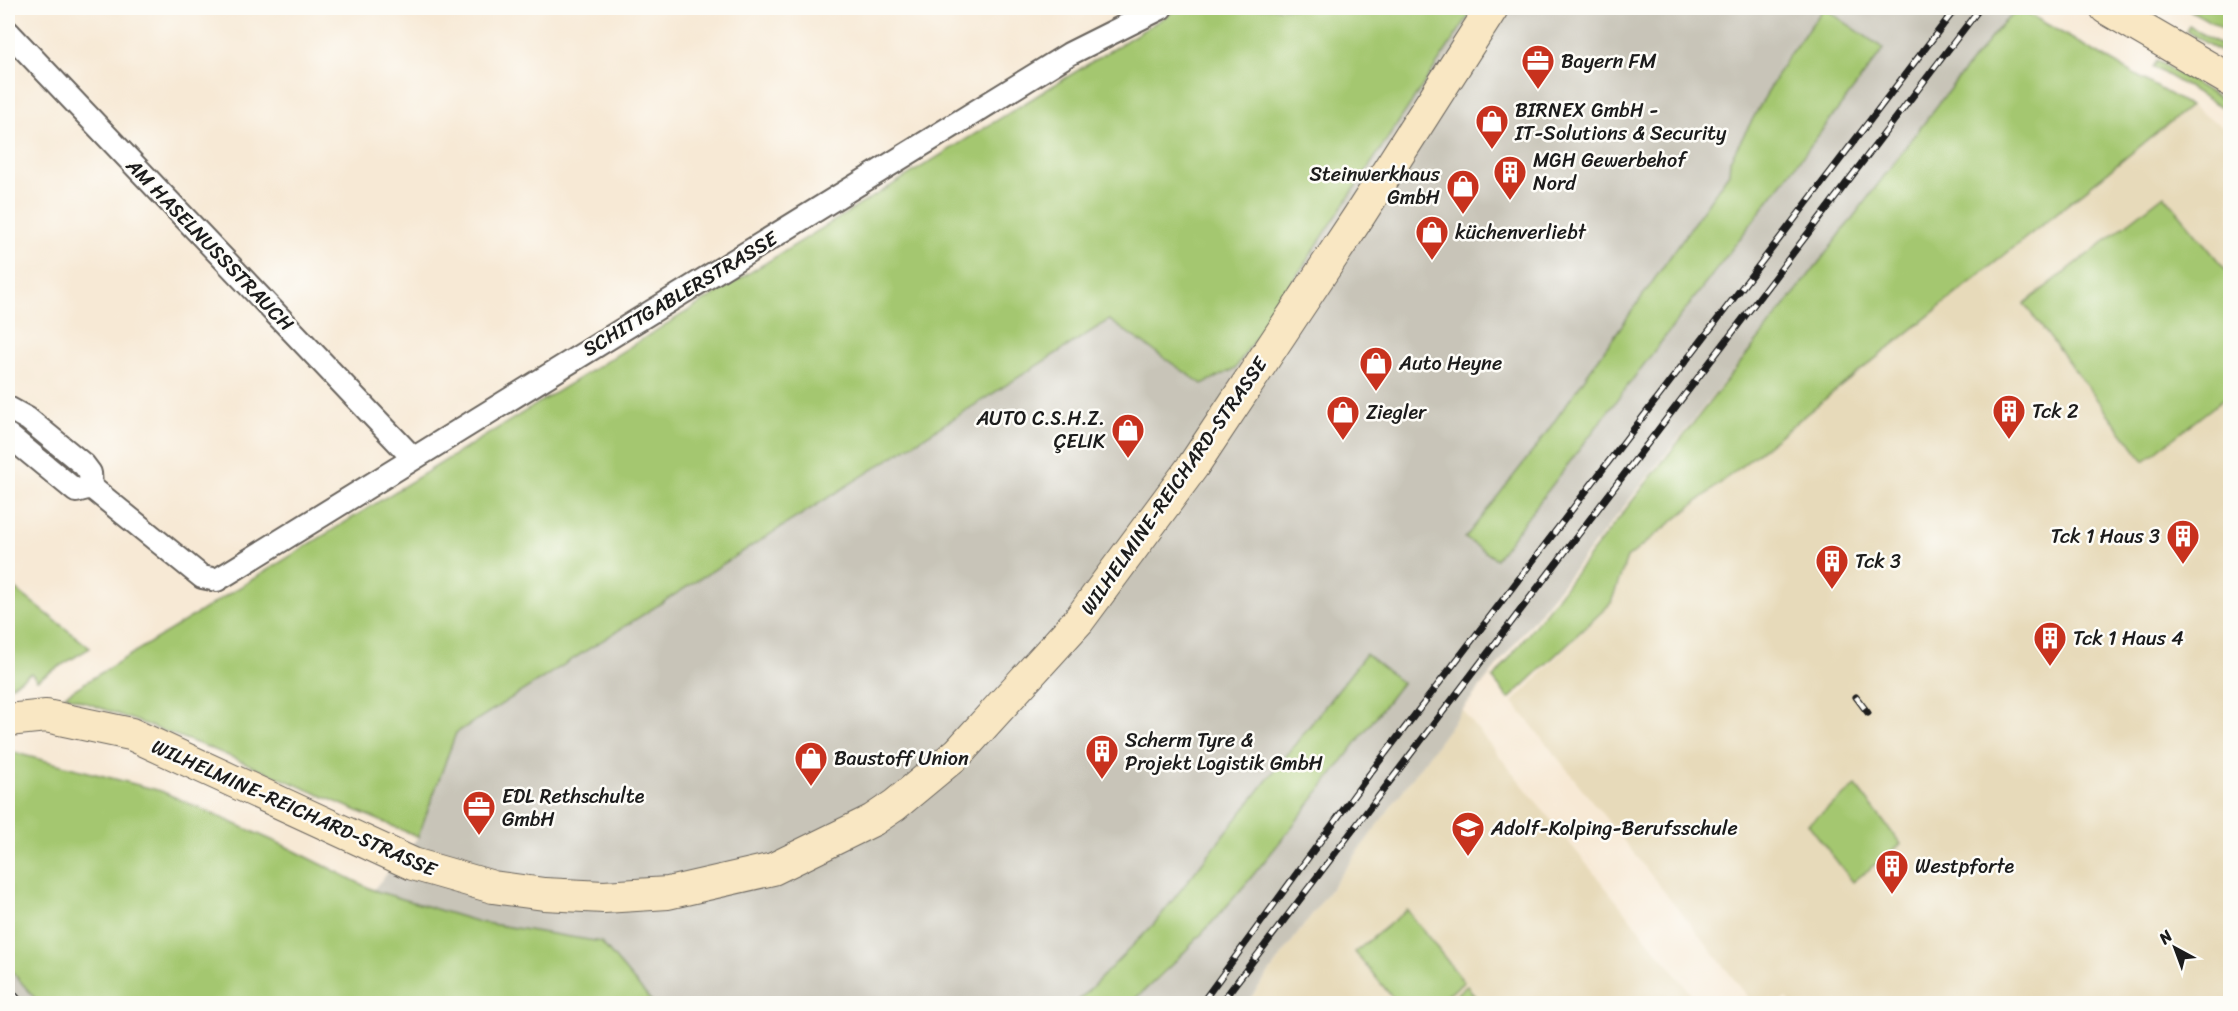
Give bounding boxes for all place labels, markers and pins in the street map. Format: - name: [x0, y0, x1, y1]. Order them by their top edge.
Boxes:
- office icon: Bayern FM: [1520, 43, 1556, 90]
- place label: Bayern FM: [1561, 44, 1657, 79]
- place label: BIRNEX GmbH - IT-Solutions & Security: [1514, 93, 1727, 151]
- shop icon: BIRNEX GmbH - IT-Solutions & Security: [1474, 103, 1510, 150]
- place label: MGH Gewerbehof Nord: [1533, 143, 1688, 201]
- building icon: MGH Gewerbehof Nord: [1492, 154, 1528, 201]
- place label: Steinwerkhaus GmbH: [1309, 157, 1441, 215]
- shop icon: Steinwerkhaus GmbH: [1445, 168, 1481, 215]
- shop icon: küchenverliebt: [1414, 214, 1450, 261]
- place label: küchenverliebt: [1455, 215, 1587, 250]
- shop icon: Auto Heyne: [1358, 345, 1394, 392]
- place label: Auto Heyne: [1398, 346, 1502, 381]
- building icon: Tck 2: [1991, 393, 2027, 440]
- shop icon: Ziegler: [1325, 394, 1361, 441]
- place label: Tck 2: [2032, 394, 2079, 429]
- place label: Ziegler: [1366, 395, 1427, 430]
- place label: AUTO C.S.H.Z. ÇELIK: [976, 401, 1106, 459]
- shop icon: AUTO C.S.H.Z. ÇELIK: [1110, 412, 1146, 459]
- building icon: Tck 1 Haus 3: [2165, 518, 2201, 565]
- place label: Tck 1 Haus 3: [2051, 519, 2160, 554]
- building icon: Tck 3: [1814, 543, 1850, 590]
- place label: Tck 3: [1855, 544, 1901, 579]
- building icon: Tck 1 Haus 4: [2032, 620, 2068, 667]
- place label: Tck 1 Haus 4: [2073, 621, 2184, 656]
- place label: Scherm Tyre & Projekt Logistik GmbH: [1125, 723, 1323, 781]
- building icon: Scherm Tyre & Projekt Logistik GmbH: [1084, 733, 1120, 780]
- shop icon: Baustoff Union: [793, 740, 829, 787]
- place label: Baustoff Union: [834, 741, 969, 776]
- place label: EDL Rethschulte GmbH: [502, 779, 645, 837]
- office icon: EDL Rethschulte GmbH: [461, 789, 497, 836]
- school or university icon: Adolf-Kolping-Berufsschule: [1450, 810, 1486, 857]
- place label: Adolf-Kolping-Berufsschule: [1490, 811, 1738, 846]
- building icon: Westpforte: [1874, 848, 1910, 895]
- place label: Westpforte: [1915, 849, 2014, 884]

